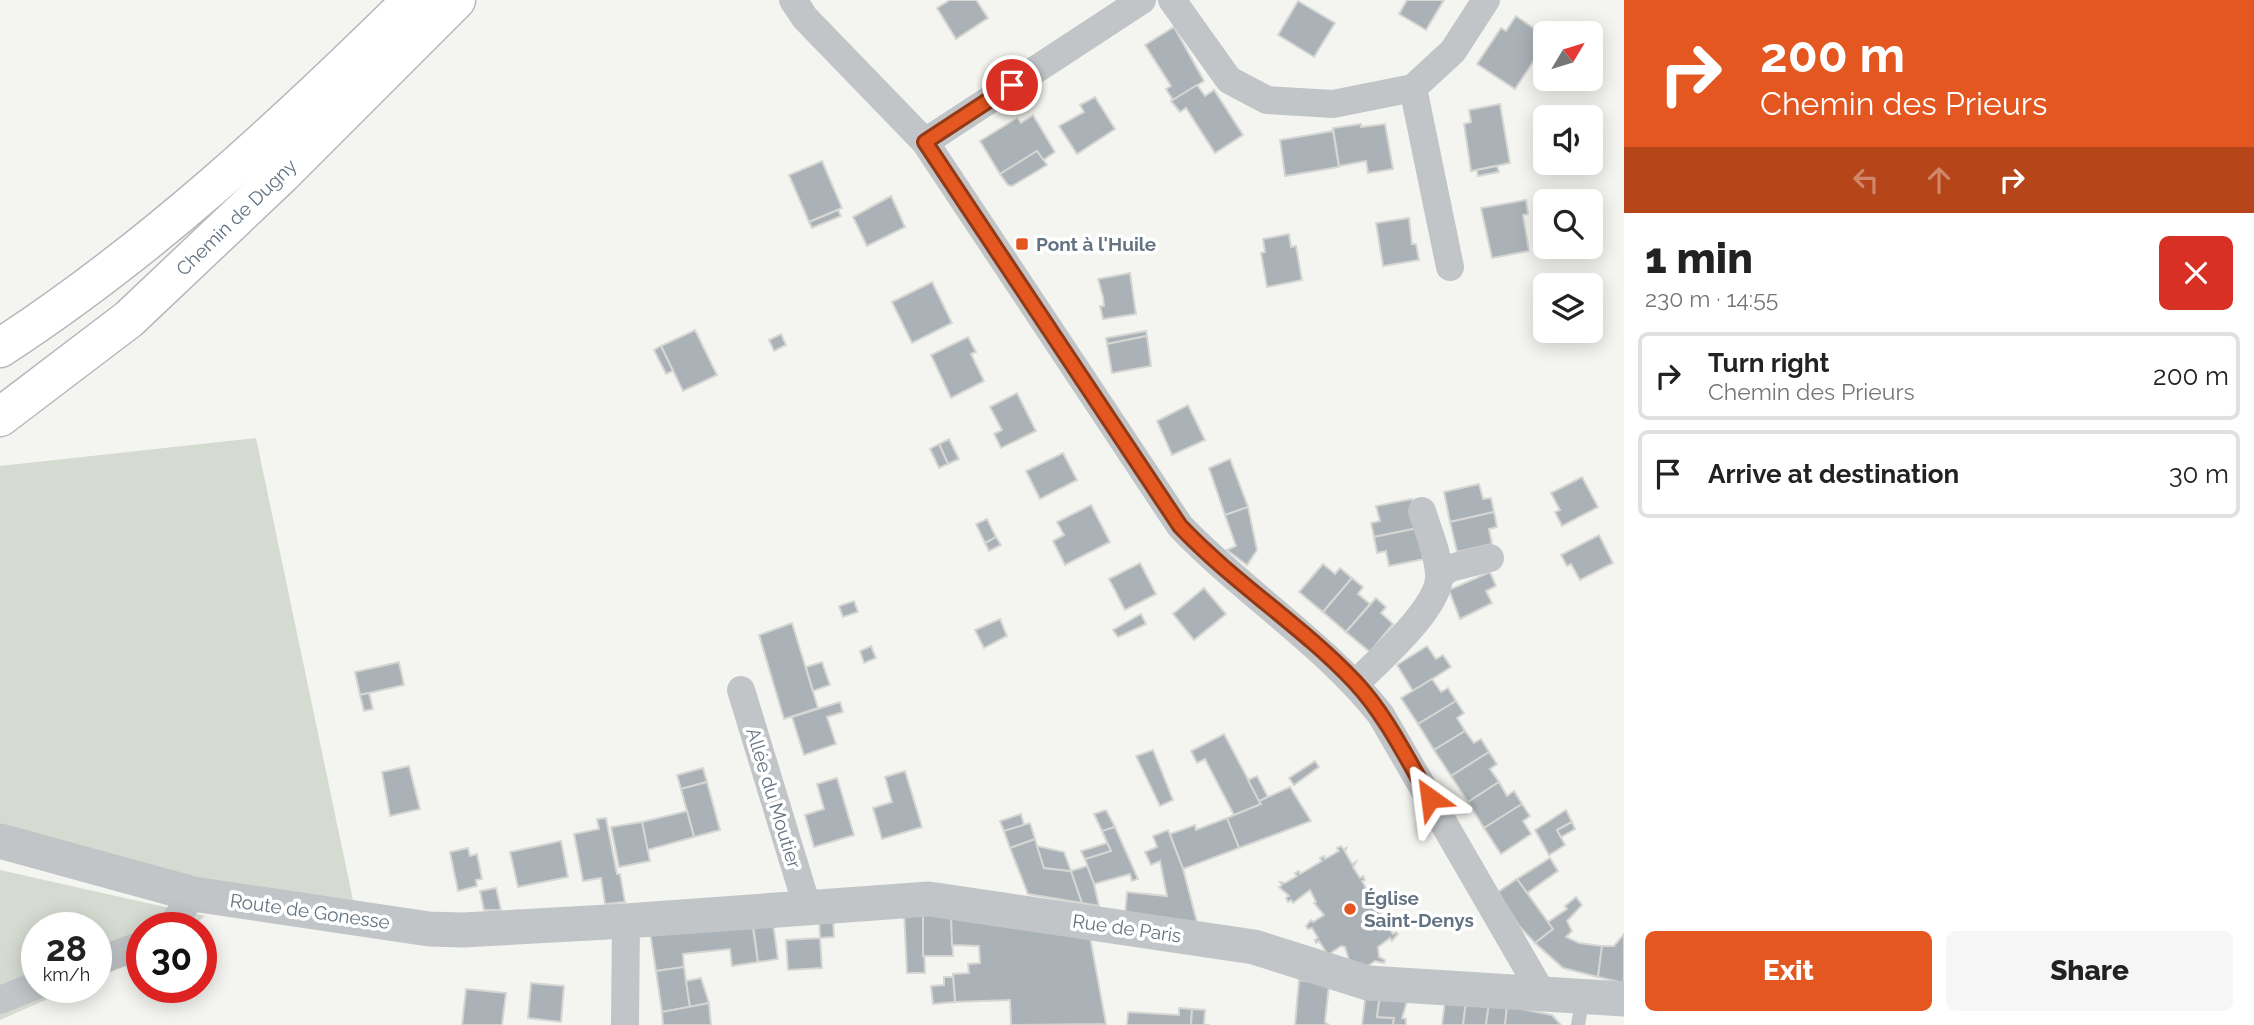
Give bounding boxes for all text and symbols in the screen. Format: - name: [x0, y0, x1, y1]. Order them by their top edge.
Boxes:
- north arrow: [1533, 21, 1603, 91]
- map controls: [1533, 21, 1603, 343]
- text: 200 m: [1760, 26, 1905, 83]
- icon: right: [1645, 28, 1736, 119]
- pin: [982, 55, 1042, 115]
- icon: arrive: [993, 66, 1031, 104]
- text: Chemin des Prieurs: [1760, 85, 2048, 122]
- button: sound: [1533, 105, 1603, 175]
- street label: Chemin de Dugny: [171, 154, 301, 280]
- icon: left: [1847, 161, 1885, 199]
- icon: ahead: [1920, 161, 1958, 199]
- icon: right: [1993, 161, 2031, 199]
- button: search: [1533, 189, 1603, 259]
- place label: Pont à l'Huile: [1036, 233, 1156, 255]
- text: 1 min: [1645, 234, 1753, 283]
- marker: Pont à l'Huile: [1014, 236, 1030, 252]
- button: close: [2159, 236, 2233, 310]
- button: layers: [1533, 273, 1603, 343]
- text: 230 m · 14:55: [1645, 285, 1778, 312]
- text: Turn right: [1708, 348, 1829, 378]
- icon: right: [1649, 357, 1687, 395]
- text: 200 m: [2153, 361, 2229, 391]
- text: Chemin des Prieurs: [1708, 378, 1915, 405]
- icon: arrive: [1649, 455, 1687, 493]
- text: Arrive at destination: [1708, 459, 1959, 489]
- text: 30 m: [2169, 459, 2229, 489]
- street label: Allée du Moutier: [742, 725, 806, 871]
- position arrow: [1393, 761, 1467, 835]
- place label: Église Saint-Denys: [1364, 887, 1474, 931]
- street label: Route de Gonesse: [229, 889, 391, 933]
- marker: Église Saint-Denys: [1342, 901, 1358, 917]
- street label: Rue de Paris: [1071, 909, 1183, 947]
- speed limit sign: 30: [126, 912, 217, 1003]
- text: 28: [46, 928, 87, 969]
- button: Exit: [1645, 931, 1932, 1011]
- button: Share: [1946, 931, 2233, 1011]
- text: km/h: [43, 964, 90, 985]

